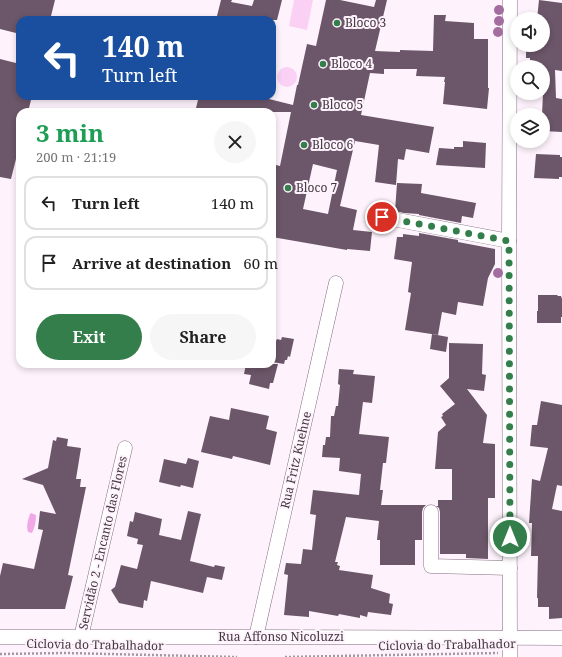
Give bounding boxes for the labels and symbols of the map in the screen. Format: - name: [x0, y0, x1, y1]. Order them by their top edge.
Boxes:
- place label: Bloco 3: [345, 14, 386, 31]
- marker: Bloco 3: [332, 18, 342, 28]
- place label: Bloco 4: [331, 55, 372, 72]
- marker: Bloco 4: [318, 59, 328, 69]
- place label: Bloco 5: [322, 96, 363, 113]
- marker: Bloco 5: [309, 100, 319, 110]
- place label: Bloco 6: [312, 136, 353, 153]
- marker: Bloco 6: [299, 140, 309, 150]
- place label: Bloco 7: [296, 179, 337, 196]
- marker: Bloco 7: [283, 183, 293, 193]
- pin: [365, 200, 399, 234]
- street label: Rua Fritz Kuehne: [276, 410, 315, 510]
- street label: Servidão 2 - Encanto das Flores: [74, 454, 131, 632]
- position arrow: [489, 516, 531, 558]
- street label: Rua Affonso Nicoluzzi: [218, 628, 344, 645]
- street label: Ciclovia do Trabalhador: [26, 635, 164, 654]
- street label: Ciclovia do Trabalhador: [378, 635, 516, 654]

